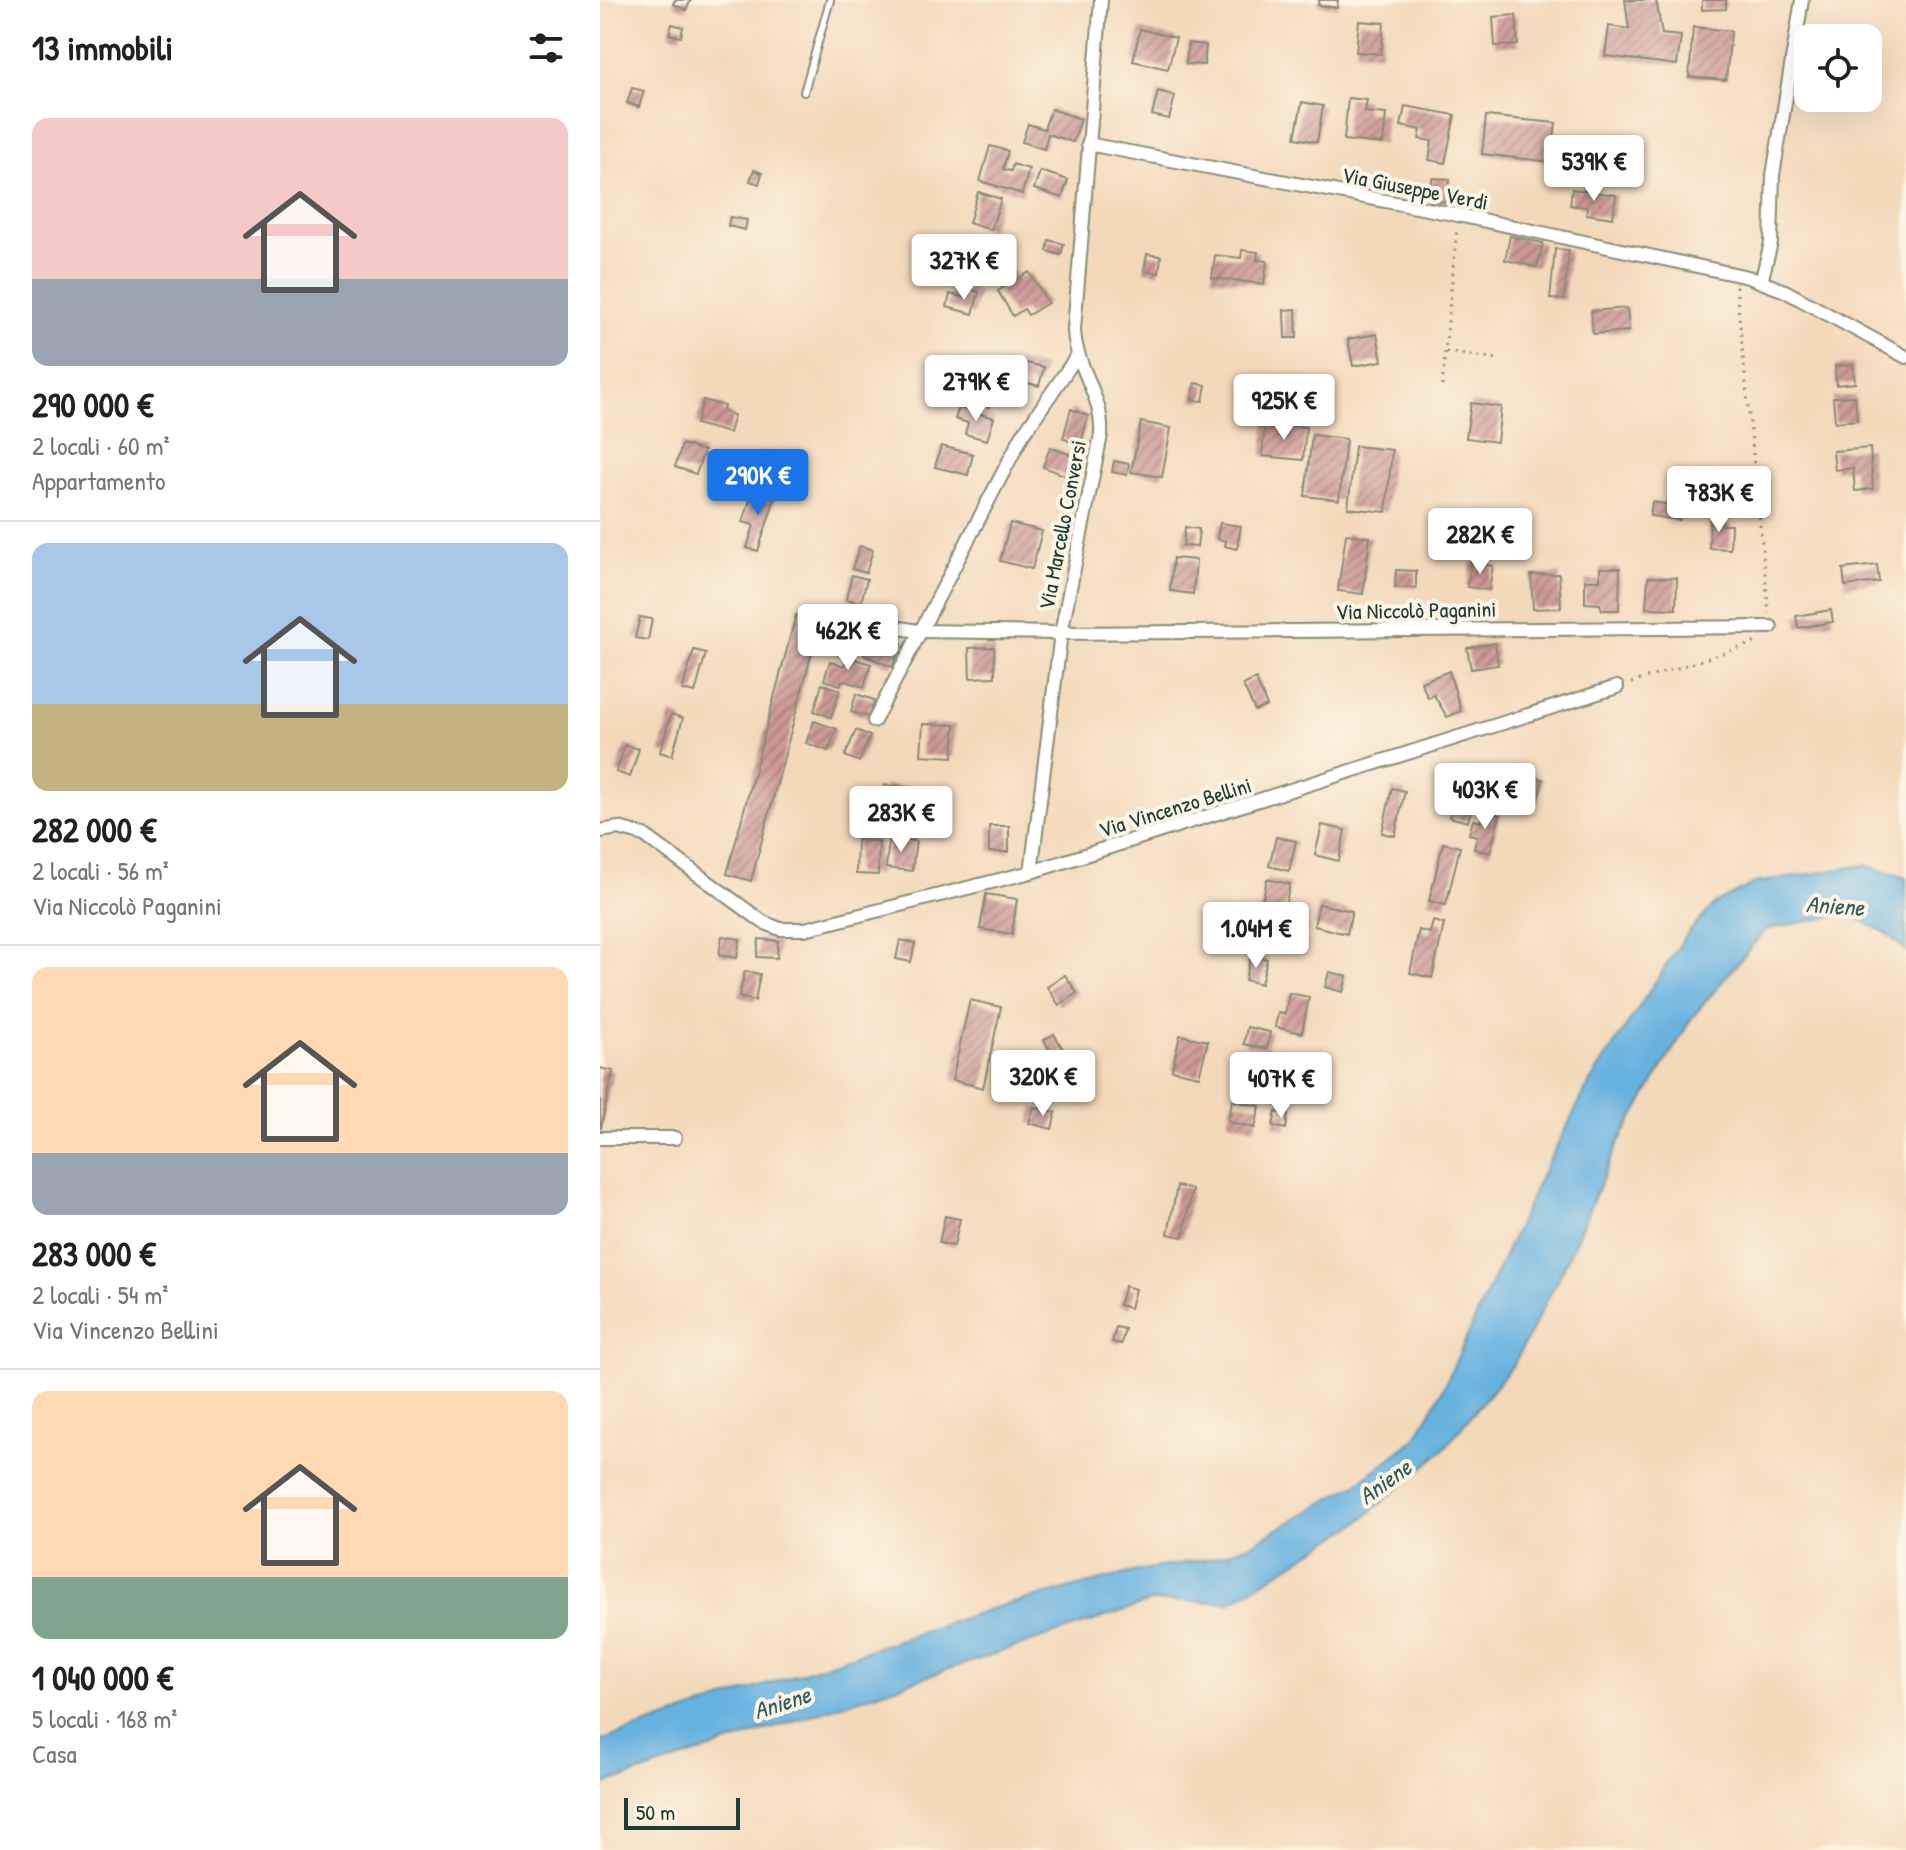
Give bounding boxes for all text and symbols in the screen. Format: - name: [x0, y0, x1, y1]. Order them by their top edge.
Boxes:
- map controls: [1794, 24, 1882, 112]
- button: locate: [1794, 24, 1882, 112]
- text: 13 immobili: [32, 25, 173, 71]
- icon: filters: [524, 26, 568, 70]
- pin: 539K €: [1529, 135, 1659, 203]
- text: 539K €: [1562, 143, 1626, 178]
- street label: Via Giuseppe Verdi: [1339, 159, 1491, 217]
- icon: home: [228, 170, 372, 314]
- pin: 327K €: [899, 234, 1029, 302]
- text: 327K €: [930, 242, 998, 277]
- pin: 279K €: [911, 355, 1041, 423]
- text: 279K €: [943, 363, 1009, 398]
- pin: 925K €: [1219, 374, 1349, 442]
- text: 290 000 €: [32, 382, 153, 428]
- text: 925K €: [1252, 382, 1316, 417]
- text: 2 locali · 60 m²: [32, 428, 169, 463]
- street label: Via Marcello Conversi: [1031, 438, 1093, 612]
- pin: 290K €: [693, 449, 823, 517]
- text: 290K €: [725, 457, 791, 492]
- text: Appartamento: [32, 463, 165, 498]
- pin: 783K €: [1654, 466, 1784, 534]
- text: 783K €: [1685, 474, 1753, 509]
- pin: 282K €: [1415, 508, 1545, 576]
- text: 282K €: [1446, 516, 1514, 551]
- street label: Via Niccolò Paganini: [1335, 594, 1497, 626]
- icon: home: [228, 595, 372, 739]
- pin: 462K €: [783, 604, 913, 672]
- text: 462K €: [816, 612, 880, 647]
- pin: 403K €: [1420, 763, 1550, 831]
- street label: Via Vincenzo Bellini: [1095, 770, 1255, 844]
- text: 403K €: [1452, 771, 1518, 806]
- pin: 283K €: [836, 786, 966, 854]
- text: 283K €: [867, 794, 935, 829]
- text: 282 000 €: [32, 807, 156, 853]
- text: 2 locali · 56 m²: [32, 853, 169, 888]
- water label: Aniene: [1805, 887, 1867, 923]
- text: Via Niccolò Paganini: [32, 888, 222, 923]
- pin: 1.04M €: [1182, 902, 1330, 970]
- text: 1.04M €: [1221, 910, 1291, 945]
- icon: home: [228, 1019, 372, 1163]
- pin: 320K €: [978, 1050, 1108, 1118]
- pin: 407K €: [1216, 1052, 1346, 1120]
- text: 320K €: [1009, 1058, 1077, 1093]
- text: 407K €: [1248, 1060, 1314, 1095]
- text: 283 000 €: [32, 1231, 156, 1277]
- text: 2 locali · 54 m²: [32, 1277, 168, 1312]
- text: Via Vincenzo Bellini: [32, 1312, 219, 1347]
- icon: home: [228, 1443, 372, 1587]
- water label: Aniene: [1352, 1450, 1418, 1511]
- text: 1 040 000 €: [32, 1655, 173, 1701]
- water label: Aniene: [749, 1677, 816, 1726]
- text: 5 locali · 168 m²: [32, 1701, 177, 1736]
- text: Casa: [32, 1736, 77, 1771]
- scale bar: [624, 1794, 740, 1830]
- text: 50 m: [636, 1797, 675, 1827]

